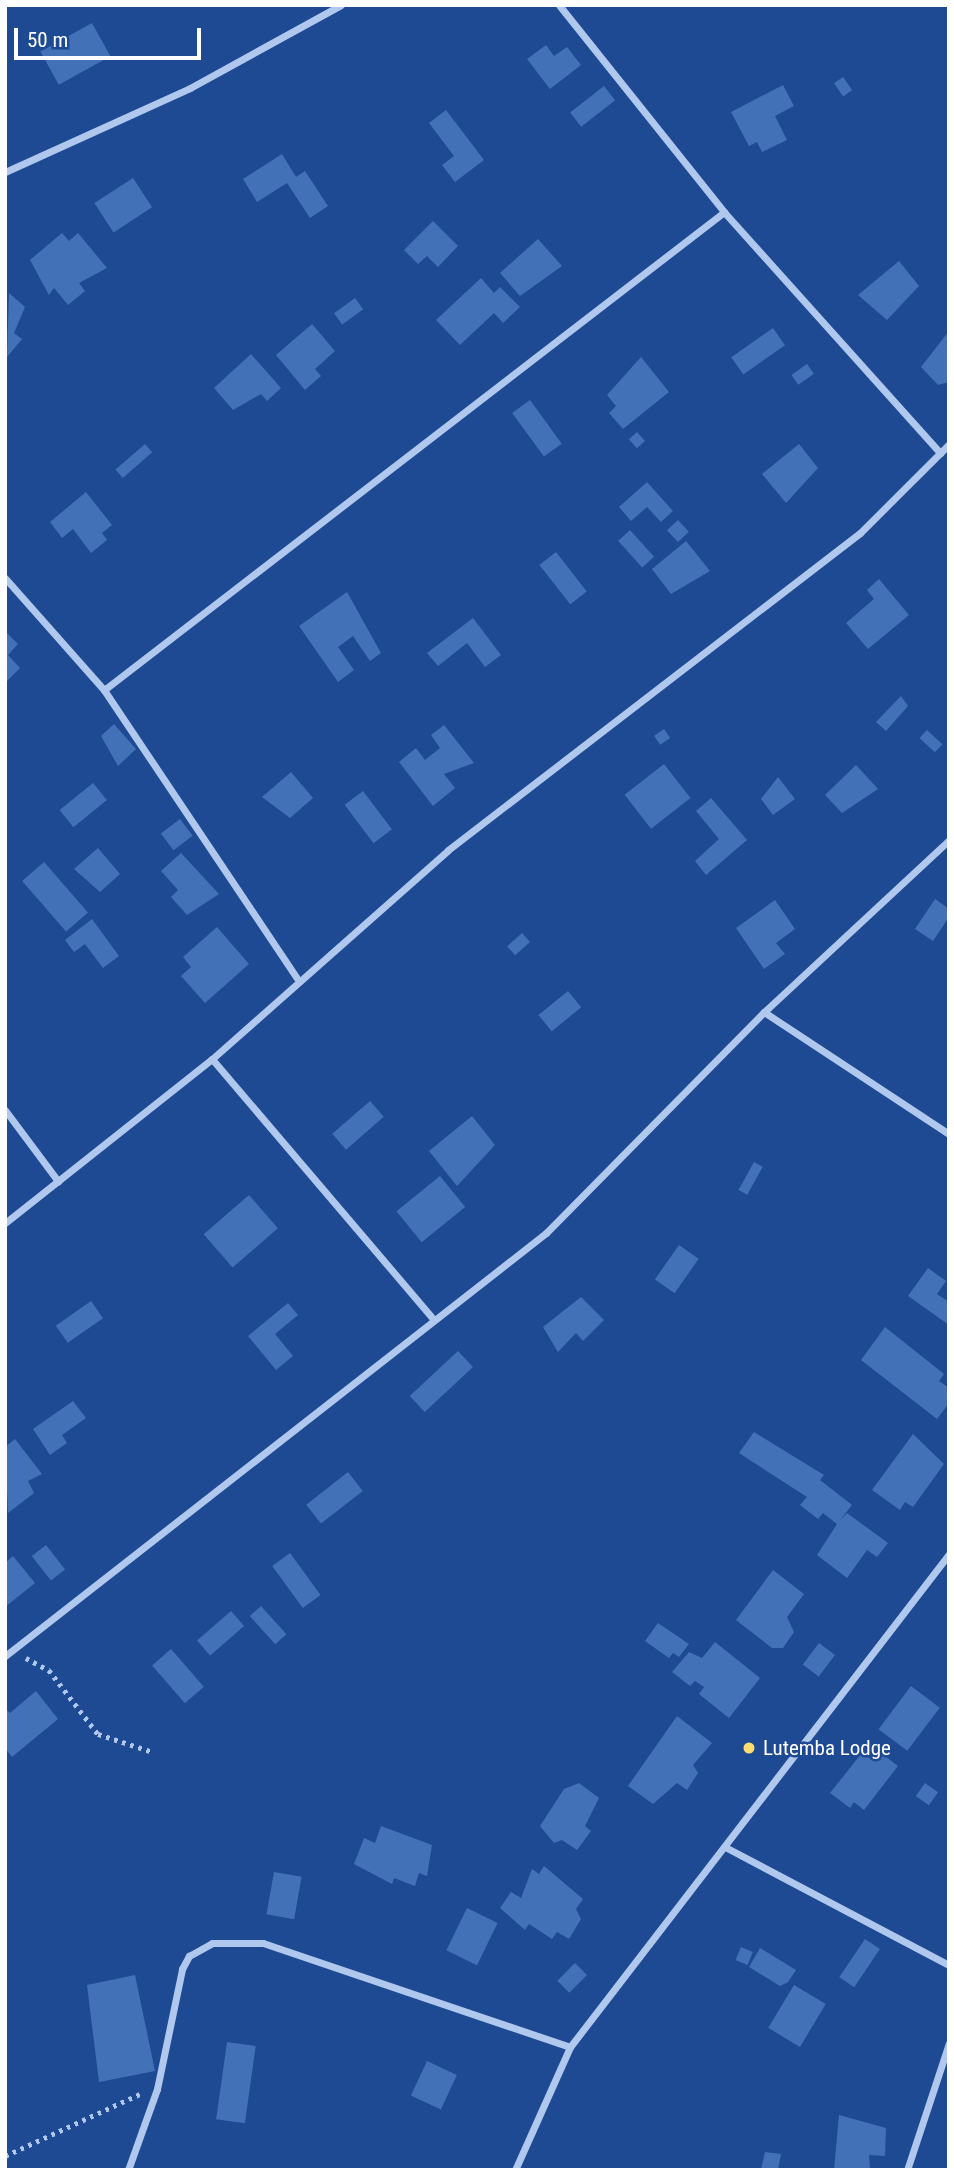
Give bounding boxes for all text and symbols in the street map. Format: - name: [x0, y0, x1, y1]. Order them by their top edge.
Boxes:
- scale bar: [18, 14, 205, 58]
- text: 50 m: [27, 28, 68, 52]
- place label: Lutemba Lodge: [763, 1735, 891, 1761]
- marker: Lutemba Lodge: [741, 1740, 757, 1756]

